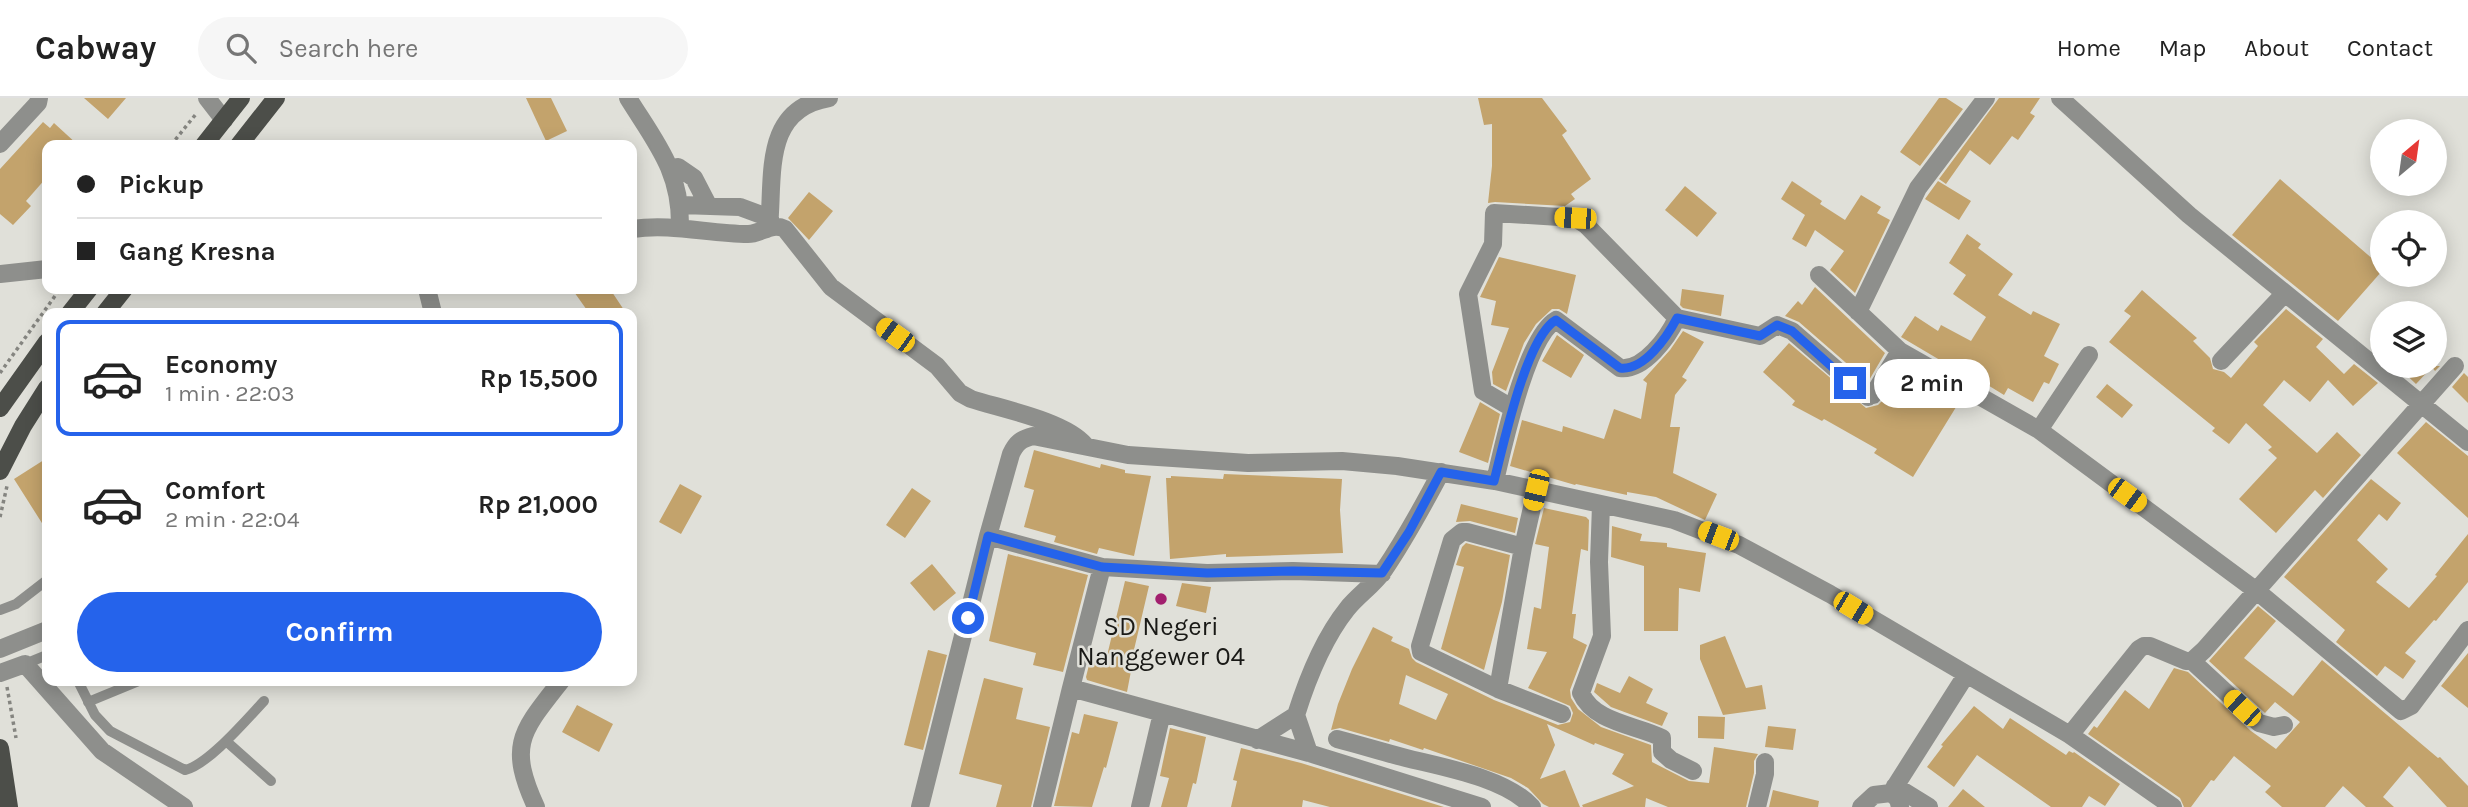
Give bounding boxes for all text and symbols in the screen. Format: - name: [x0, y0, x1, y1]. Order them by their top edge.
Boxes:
- search box: [198, 17, 688, 80]
- text: Cabway: [35, 29, 156, 67]
- icon: search: [222, 29, 260, 67]
- text: Search here: [278, 33, 418, 64]
- text: Home: [2057, 34, 2121, 62]
- text: Map: [2159, 34, 2206, 62]
- text: About: [2244, 34, 2309, 62]
- text: Contact: [2347, 34, 2433, 62]
- north arrow: [2370, 119, 2446, 196]
- map controls: [2370, 119, 2447, 378]
- text: Pickup: [119, 169, 204, 200]
- car: [1554, 206, 1597, 230]
- button: locate: [2370, 210, 2447, 287]
- text: Gang Kresna: [119, 236, 276, 267]
- button: layers: [2370, 301, 2447, 378]
- car: [872, 314, 919, 356]
- icon: car: [81, 347, 144, 410]
- text: Economy: [165, 349, 277, 380]
- callout: 2 min: [1874, 358, 1990, 408]
- text: Rp 15,500: [480, 363, 598, 394]
- route end: [1834, 367, 1866, 399]
- text: 2 min: [1900, 370, 1964, 397]
- text: 1 min · 22:03: [165, 380, 295, 407]
- car: [1522, 467, 1551, 513]
- icon: car: [81, 473, 144, 536]
- car: [2104, 474, 2151, 516]
- text: Comfort: [165, 475, 266, 506]
- text: Rp 21,000: [478, 489, 598, 520]
- text: 2 min · 22:04: [165, 506, 300, 533]
- car: [1695, 519, 1742, 553]
- car: [1830, 588, 1877, 628]
- marker: SD Negeri Nanggewer 04: [1153, 591, 1169, 607]
- button: Confirm: [77, 592, 602, 672]
- route start: [952, 602, 984, 634]
- place label: SD Negeri Nanggewer 04: [1077, 611, 1245, 672]
- car: [2220, 686, 2265, 730]

